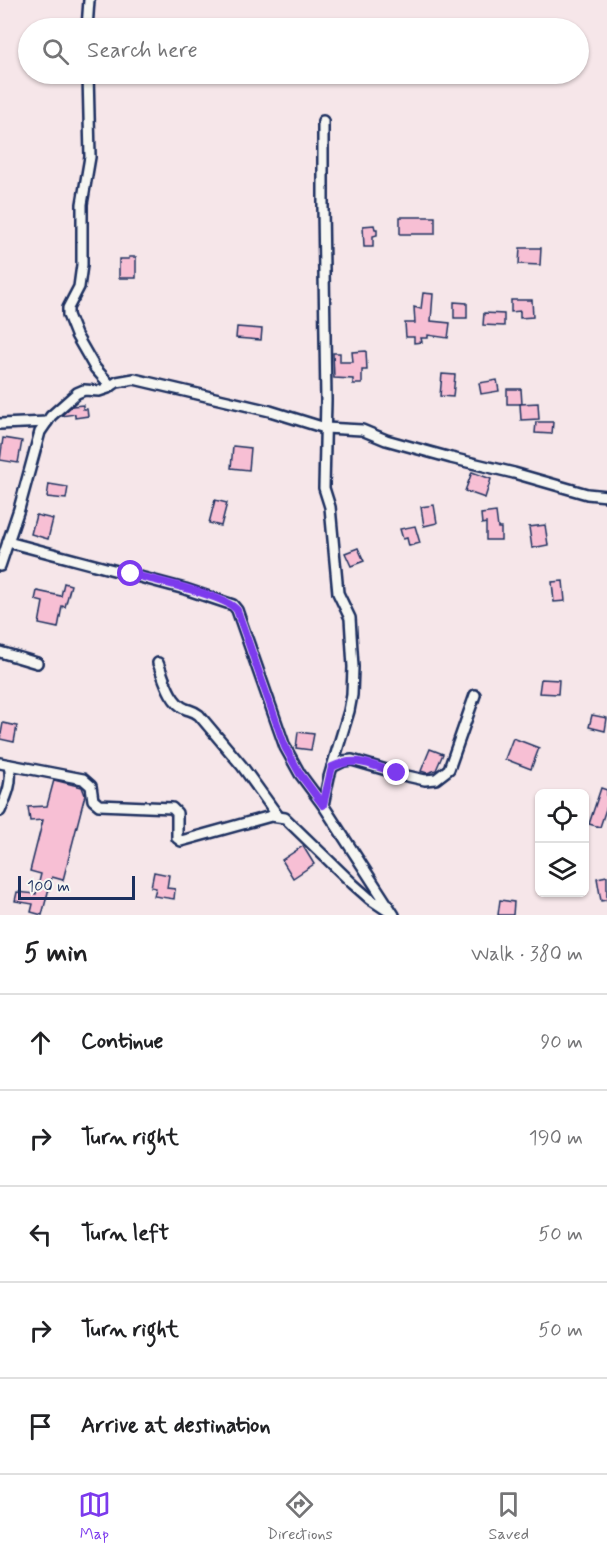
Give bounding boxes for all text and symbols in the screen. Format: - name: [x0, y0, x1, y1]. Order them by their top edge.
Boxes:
- search box: [18, 18, 589, 84]
- icon: search: [39, 35, 72, 68]
- text: Search here: [87, 37, 198, 65]
- route start: [117, 560, 143, 586]
- route end: [383, 759, 409, 785]
- map controls: [535, 789, 589, 897]
- button: locate: [535, 789, 589, 843]
- button: layers: [535, 843, 589, 897]
- scale bar: [18, 873, 135, 900]
- text: 100 m: [27, 876, 70, 897]
- text: 5 min: [24, 937, 88, 971]
- text: Walk · 380 m: [471, 941, 583, 968]
- icon: ahead: [24, 1026, 57, 1059]
- text: Continue: [81, 1028, 163, 1056]
- text: 90 m: [540, 1029, 583, 1056]
- icon: right: [24, 1122, 57, 1155]
- text: Turn right: [81, 1124, 179, 1152]
- text: 190 m: [529, 1125, 583, 1152]
- icon: left: [24, 1218, 57, 1251]
- text: Turn left: [81, 1220, 169, 1248]
- text: 50 m: [538, 1221, 583, 1248]
- icon: right: [24, 1314, 57, 1347]
- text: Turn right: [81, 1316, 179, 1344]
- text: 50 m: [538, 1317, 583, 1344]
- icon: arrive: [24, 1410, 57, 1443]
- text: Arrive at destination: [81, 1412, 271, 1440]
- tab: Map: [78, 1488, 111, 1545]
- tab: Directions: [267, 1488, 333, 1545]
- tab: Saved: [489, 1488, 529, 1545]

